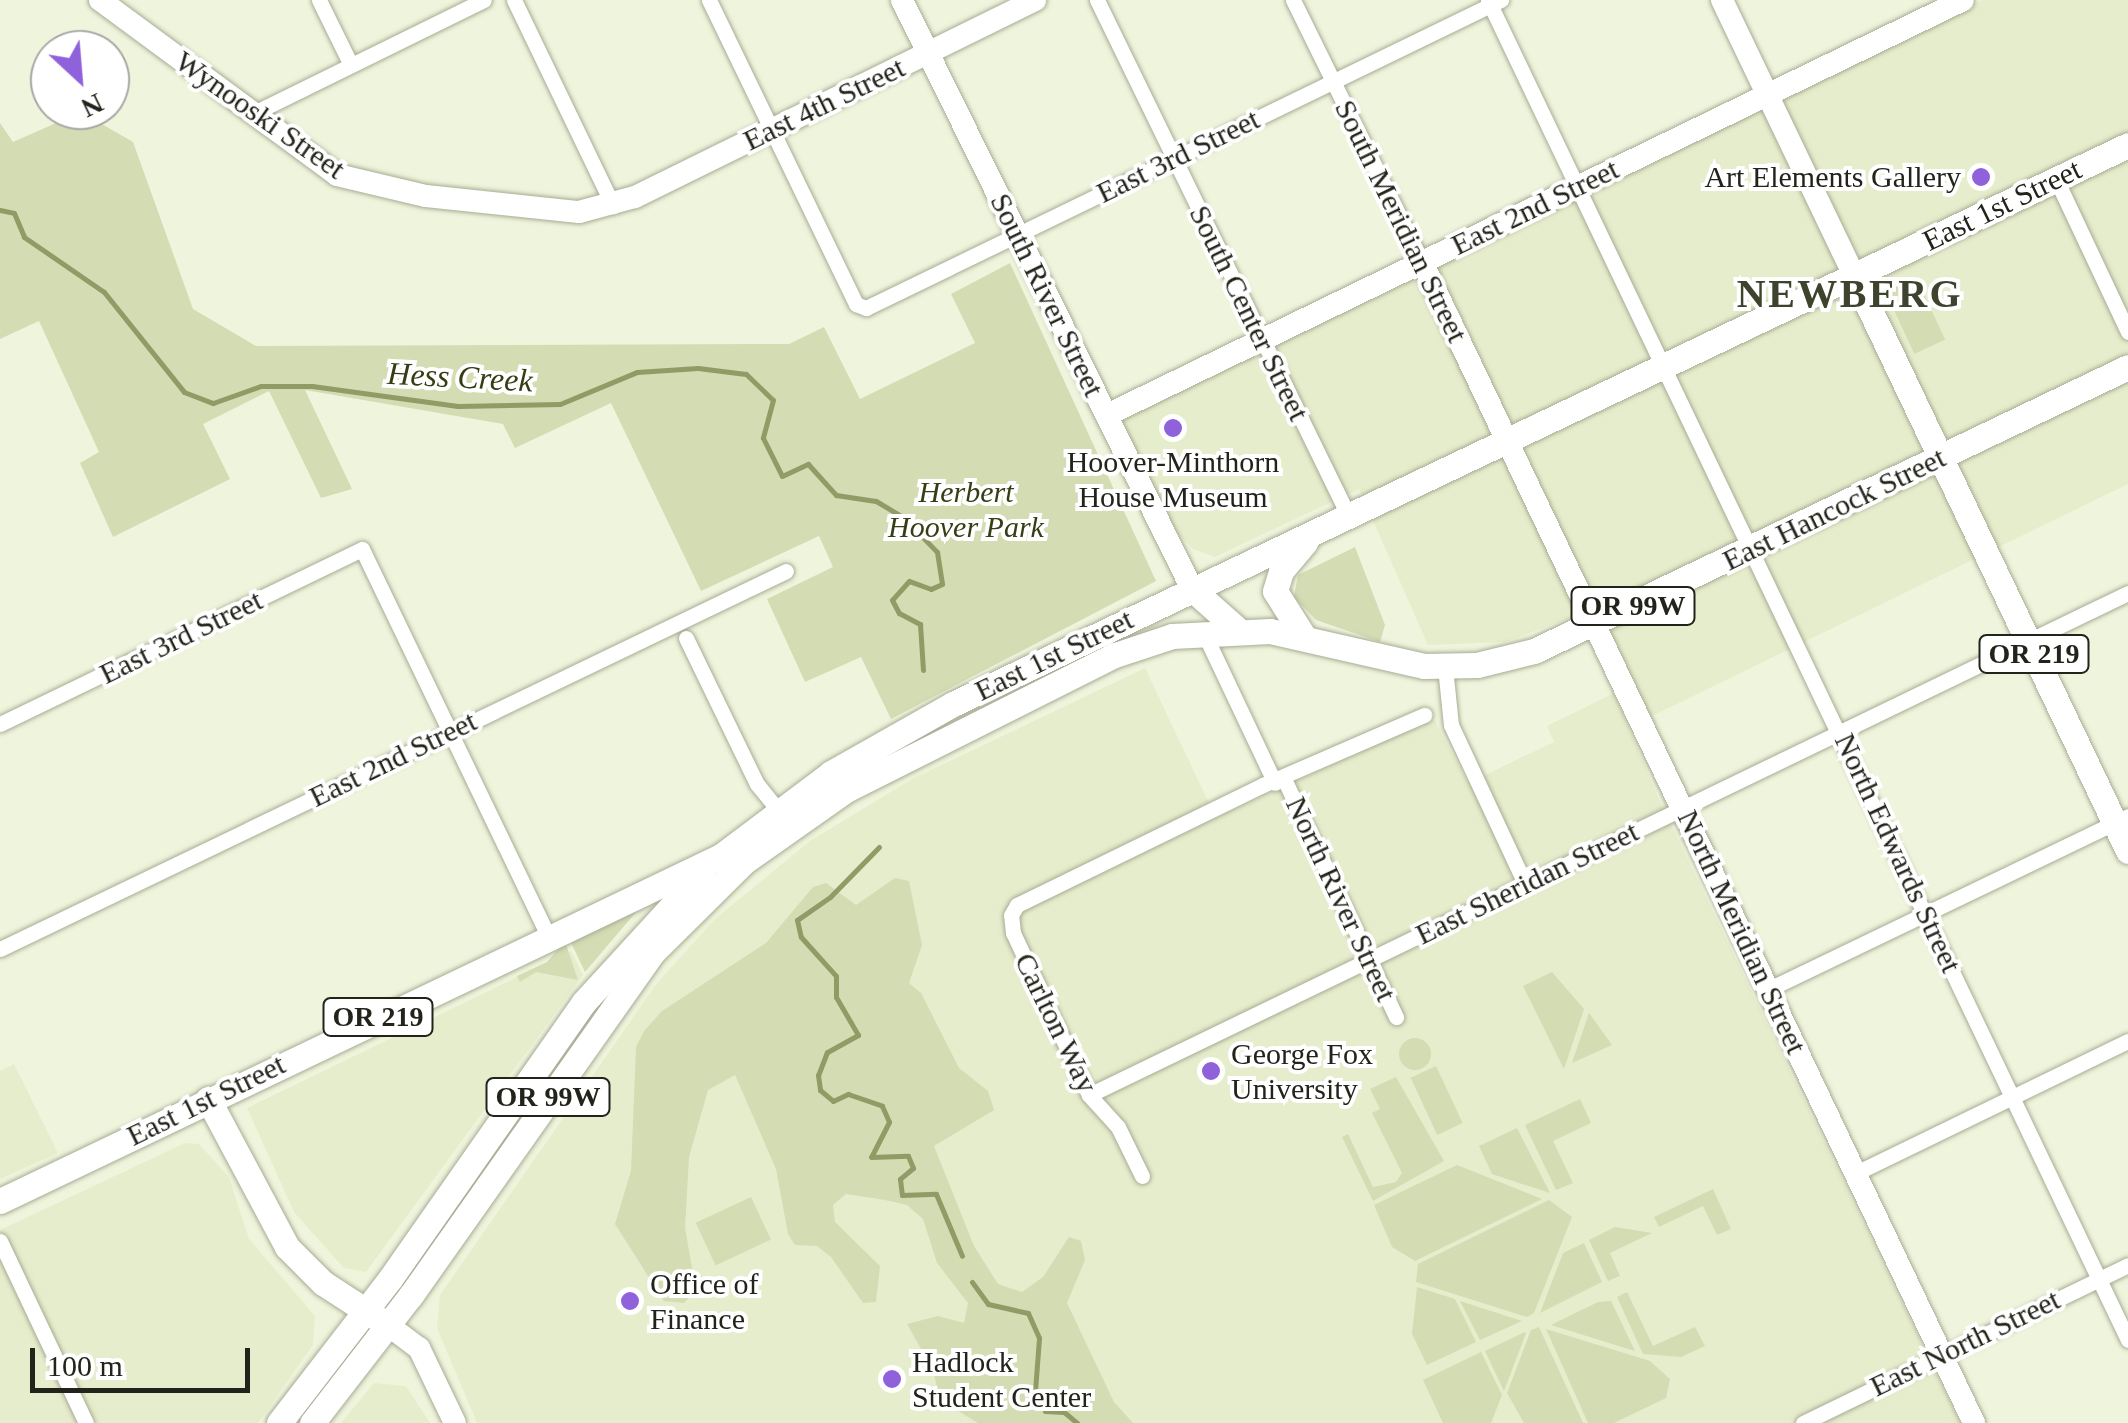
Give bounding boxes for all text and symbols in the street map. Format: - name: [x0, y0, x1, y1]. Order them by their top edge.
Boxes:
- north arrow: [30, 30, 130, 130]
- street label: Wynooski Street: [168, 43, 352, 187]
- street label: East 4th Street: [737, 49, 911, 159]
- text: N: [77, 87, 108, 124]
- street label: South Meridian Street: [1327, 94, 1475, 348]
- street label: East 3rd Street: [1091, 101, 1265, 211]
- street label: East 2nd Street: [1445, 151, 1625, 263]
- street label: East 1st Street: [1917, 151, 2087, 259]
- place label: Art Elements Gallery: [1704, 159, 1961, 195]
- marker: Art Elements Gallery: [1970, 166, 1992, 188]
- street label: South River Street: [982, 188, 1112, 402]
- street label: South Center Street: [1181, 200, 1317, 426]
- district label: NEWBERG: [1737, 270, 1963, 318]
- water label: Hess Creek: [386, 354, 534, 400]
- marker: Hoover-Minthorn House Museum: [1162, 417, 1184, 439]
- street label: East Hancock Street: [1717, 440, 1951, 578]
- place label: Hoover-Minthorn House Museum: [1067, 444, 1279, 514]
- park label: Herbert Hoover Park: [888, 474, 1044, 544]
- street label: East 3rd Street: [94, 582, 268, 692]
- road number: OR 99W: [1570, 583, 1696, 629]
- street label: East 1st Street: [969, 601, 1139, 709]
- road number: OR 219: [1976, 631, 2092, 677]
- street label: East 2nd Street: [303, 703, 483, 815]
- street label: North Edwards Street: [1827, 728, 1969, 978]
- street label: North River Street: [1278, 791, 1404, 1007]
- street label: North Meridian Street: [1670, 804, 1814, 1060]
- street label: East Sheridan Street: [1410, 814, 1644, 952]
- street label: Carlton Way: [1007, 947, 1105, 1099]
- road number: OR 219: [320, 994, 436, 1040]
- place label: George Fox University: [1231, 1036, 1373, 1106]
- street label: East 1st Street: [121, 1046, 291, 1154]
- marker: George Fox University: [1200, 1060, 1222, 1082]
- road number: OR 99W: [486, 1074, 610, 1120]
- place label: Office of Finance: [650, 1266, 759, 1336]
- street label: East North Street: [1864, 1282, 2066, 1404]
- marker: Office of Finance: [619, 1290, 641, 1312]
- scale bar: [35, 1328, 255, 1390]
- place label: Hadlock Student Center: [912, 1344, 1091, 1414]
- text: 100 m: [47, 1349, 123, 1382]
- marker: Hadlock Student Center: [881, 1368, 903, 1390]

